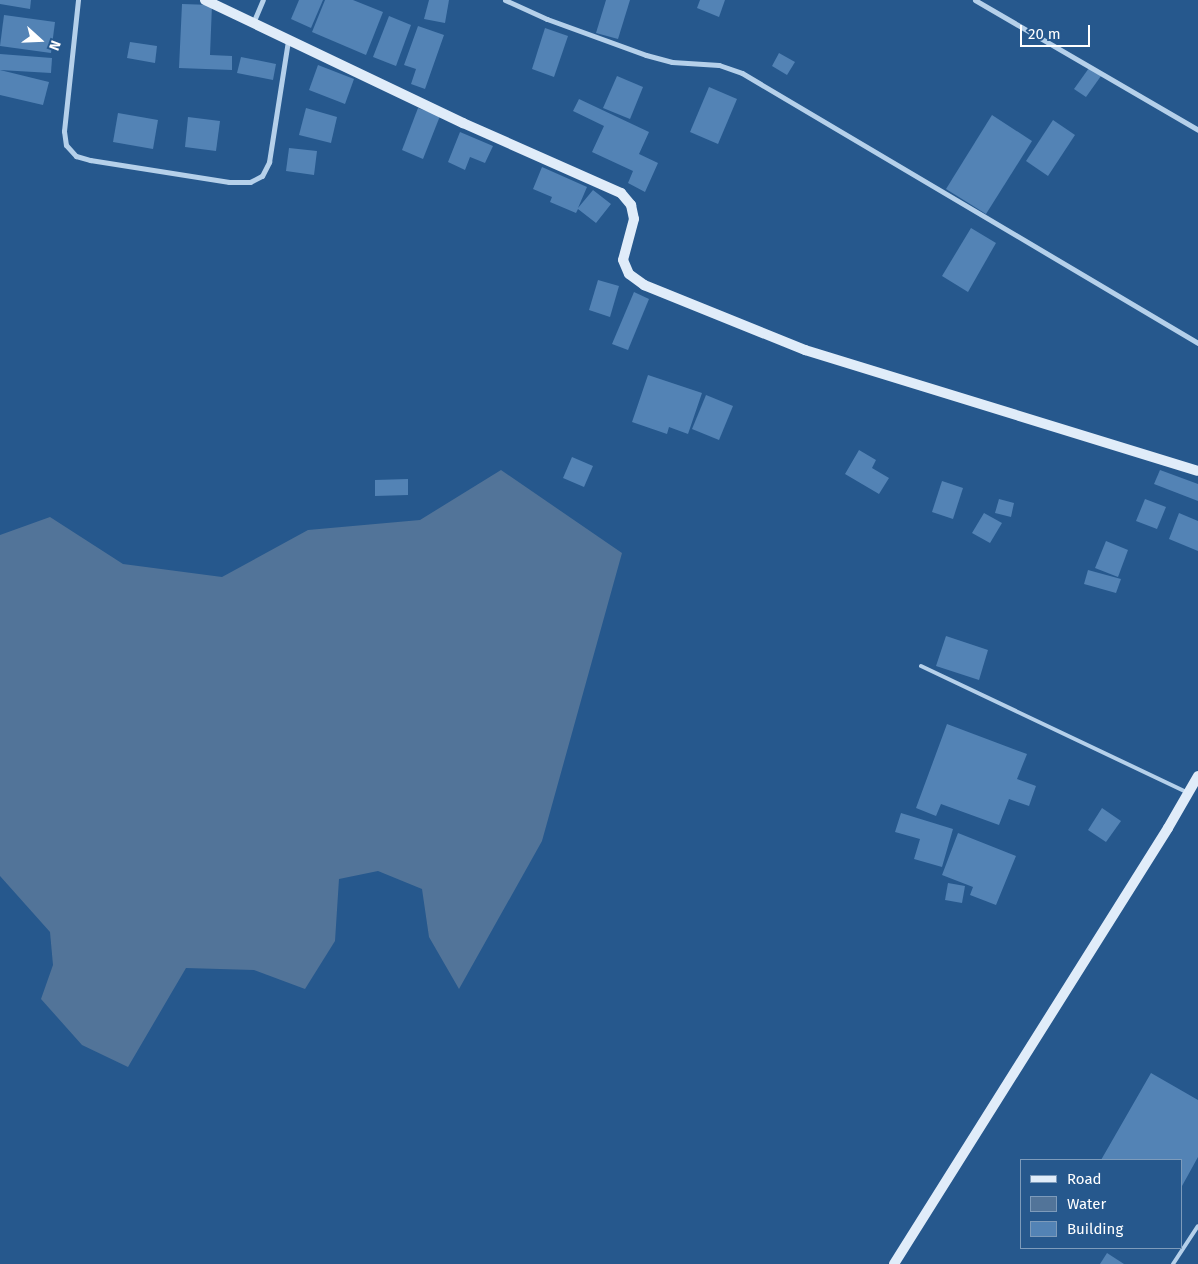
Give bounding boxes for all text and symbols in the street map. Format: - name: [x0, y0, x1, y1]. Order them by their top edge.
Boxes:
- north arrow: [15, 15, 65, 65]
- scale bar: [1023, 15, 1093, 47]
- text: 20 m: [1028, 25, 1061, 43]
- text: N: [45, 38, 64, 53]
- legend: [1020, 1159, 1183, 1249]
- text: Road: [1067, 1170, 1102, 1188]
- text: Water: [1067, 1195, 1106, 1213]
- text: Building: [1067, 1220, 1123, 1238]

